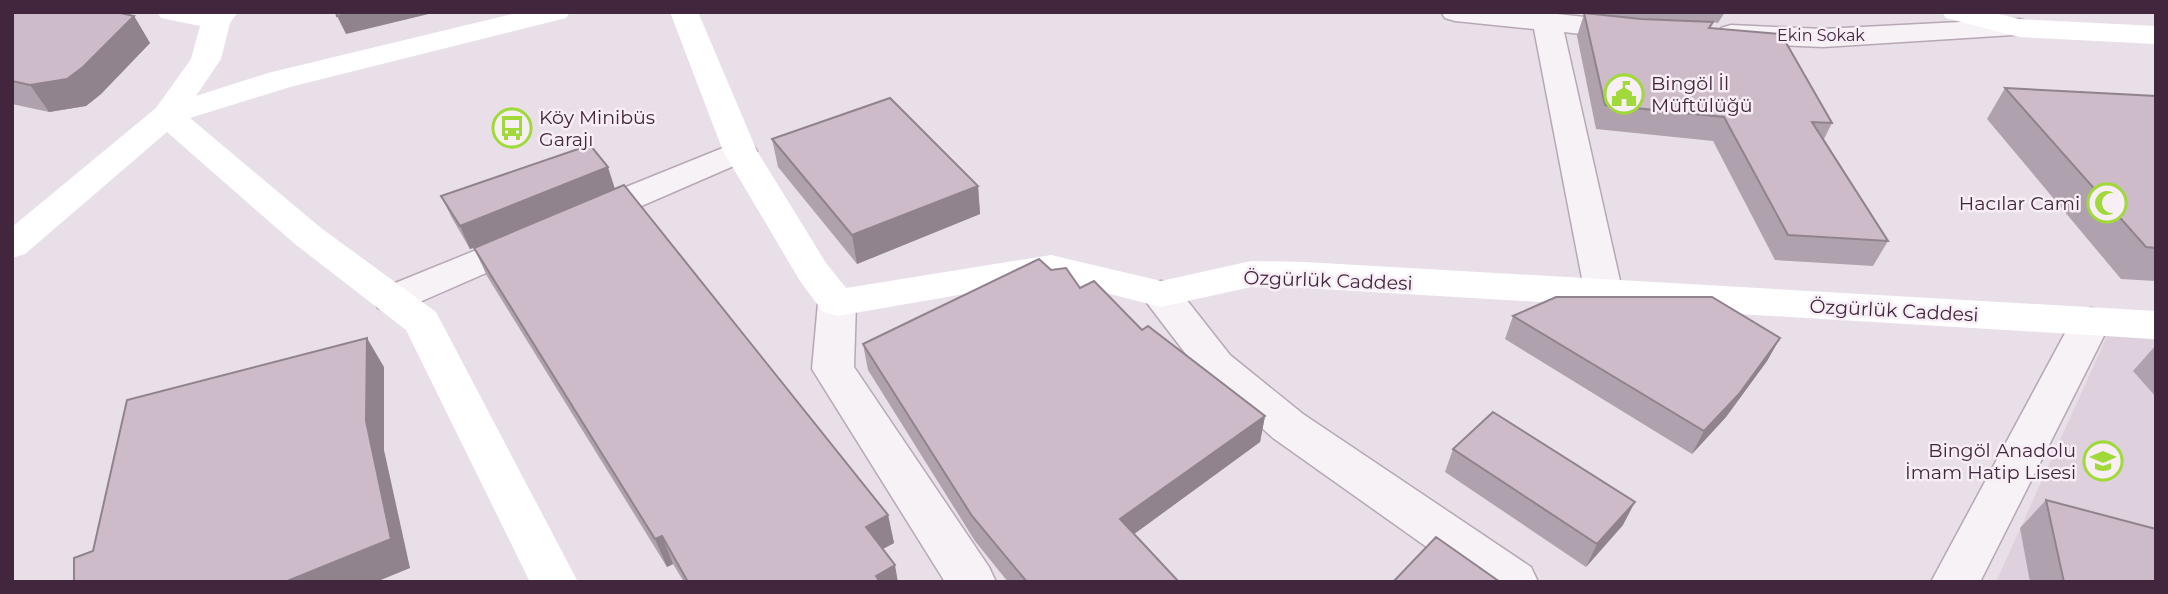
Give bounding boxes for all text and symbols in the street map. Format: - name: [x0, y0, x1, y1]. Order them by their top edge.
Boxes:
- street label: Ekin Sokak: [1777, 26, 1865, 45]
- place label: Bingöl İl Müftülüğü: [1651, 72, 1753, 117]
- public building icon: Bingöl İl Müftülüğü: [1603, 73, 1645, 115]
- place label: Köy Minibüs Garajı: [539, 106, 655, 151]
- bus stop icon: Köy Minibüs Garajı: [491, 107, 533, 149]
- mosque icon: Hacılar Cami: [2086, 182, 2128, 224]
- place label: Hacılar Cami: [1959, 192, 2080, 215]
- street label: Özgürlük Caddesi: [1243, 266, 1413, 295]
- street label: Özgürlük Caddesi: [1809, 295, 1979, 326]
- place label: Bingöl Anadolu İmam Hatip Lisesi: [1905, 439, 2076, 484]
- school or university icon: Bingöl Anadolu İmam Hatip Lisesi: [2082, 440, 2124, 482]

